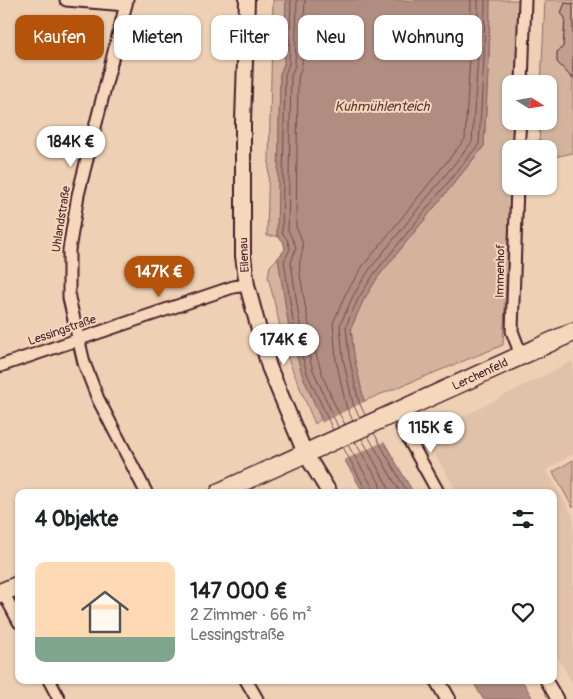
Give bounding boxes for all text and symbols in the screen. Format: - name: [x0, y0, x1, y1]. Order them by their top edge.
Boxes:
- chip: Kaufen: [15, 15, 104, 60]
- chip: Mieten: [114, 15, 201, 60]
- chip: Filter: [211, 15, 288, 60]
- chip: Neu: [298, 15, 364, 60]
- chip: Wohnung: [374, 15, 482, 60]
- north arrow: [502, 75, 558, 130]
- map controls: [502, 75, 557, 195]
- water label: Kuhmühlenteich: [335, 98, 431, 115]
- pin: 184K €: [30, 126, 112, 168]
- text: 184K €: [47, 132, 95, 152]
- button: layers: [502, 140, 557, 195]
- street label: Uhlandstraße: [49, 185, 74, 253]
- street label: Eilenau: [236, 237, 253, 273]
- street label: Immenhof: [493, 244, 508, 298]
- pin: 147K €: [118, 256, 200, 298]
- text: 147K €: [135, 262, 183, 282]
- street label: Lessingstraße: [26, 312, 98, 349]
- pin: 174K €: [243, 324, 325, 366]
- text: 174K €: [260, 330, 308, 350]
- street label: Lerchenfeld: [450, 355, 511, 394]
- pin: 115K €: [390, 412, 472, 454]
- text: 115K €: [409, 418, 453, 438]
- icon: filters: [509, 505, 537, 533]
- text: 4 Objekte: [35, 506, 118, 533]
- text: 147 000 €: [190, 578, 288, 605]
- icon: home: [75, 582, 135, 642]
- icon: heart: [509, 598, 537, 626]
- text: 2 Zimmer · 66 m²: [190, 605, 312, 625]
- text: Lessingstraße: [190, 625, 284, 645]

